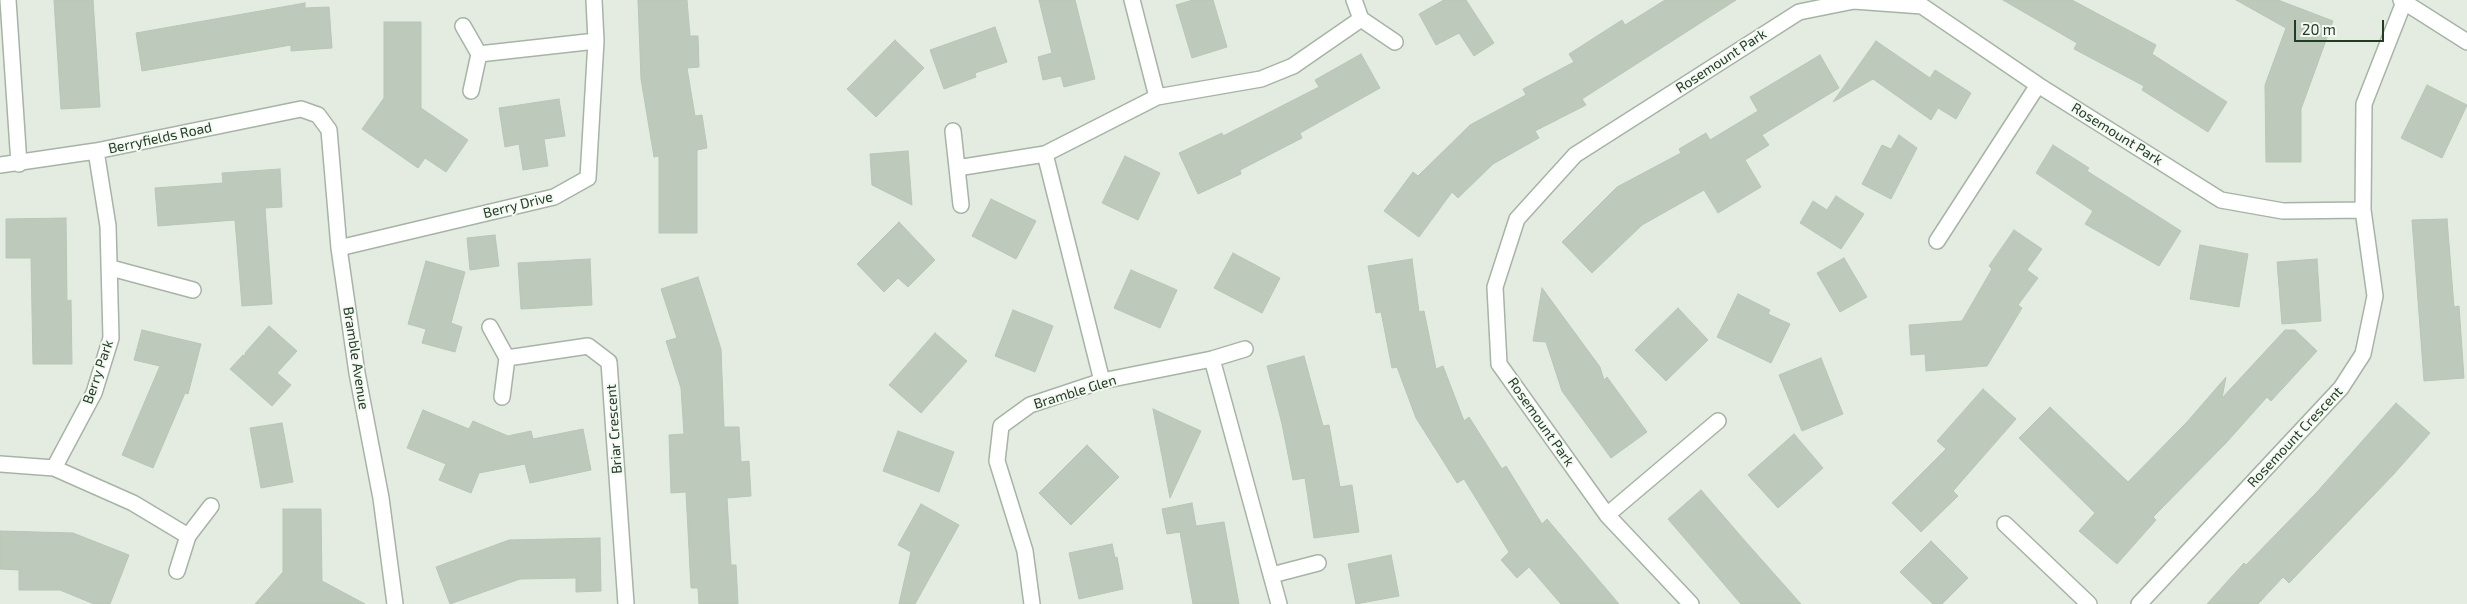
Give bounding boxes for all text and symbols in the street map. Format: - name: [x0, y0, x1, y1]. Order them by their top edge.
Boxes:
- scale bar: [2297, 10, 2387, 42]
- text: 20 m: [2302, 20, 2336, 38]
- street label: Rosemount Park: [1673, 25, 1769, 97]
- street label: Rosemount Park: [2068, 99, 2166, 169]
- street label: Berryfields Road: [107, 119, 213, 157]
- street label: Berry Drive: [481, 188, 555, 222]
- street label: Bramble Avenue: [340, 305, 372, 411]
- street label: Berry Park: [79, 338, 117, 406]
- street label: Bramble Glen: [1032, 371, 1118, 413]
- street label: Rosemount Park: [1504, 374, 1578, 470]
- street label: Rosemount Crescent: [2244, 383, 2346, 491]
- street label: Briar Crescent: [602, 384, 626, 474]

